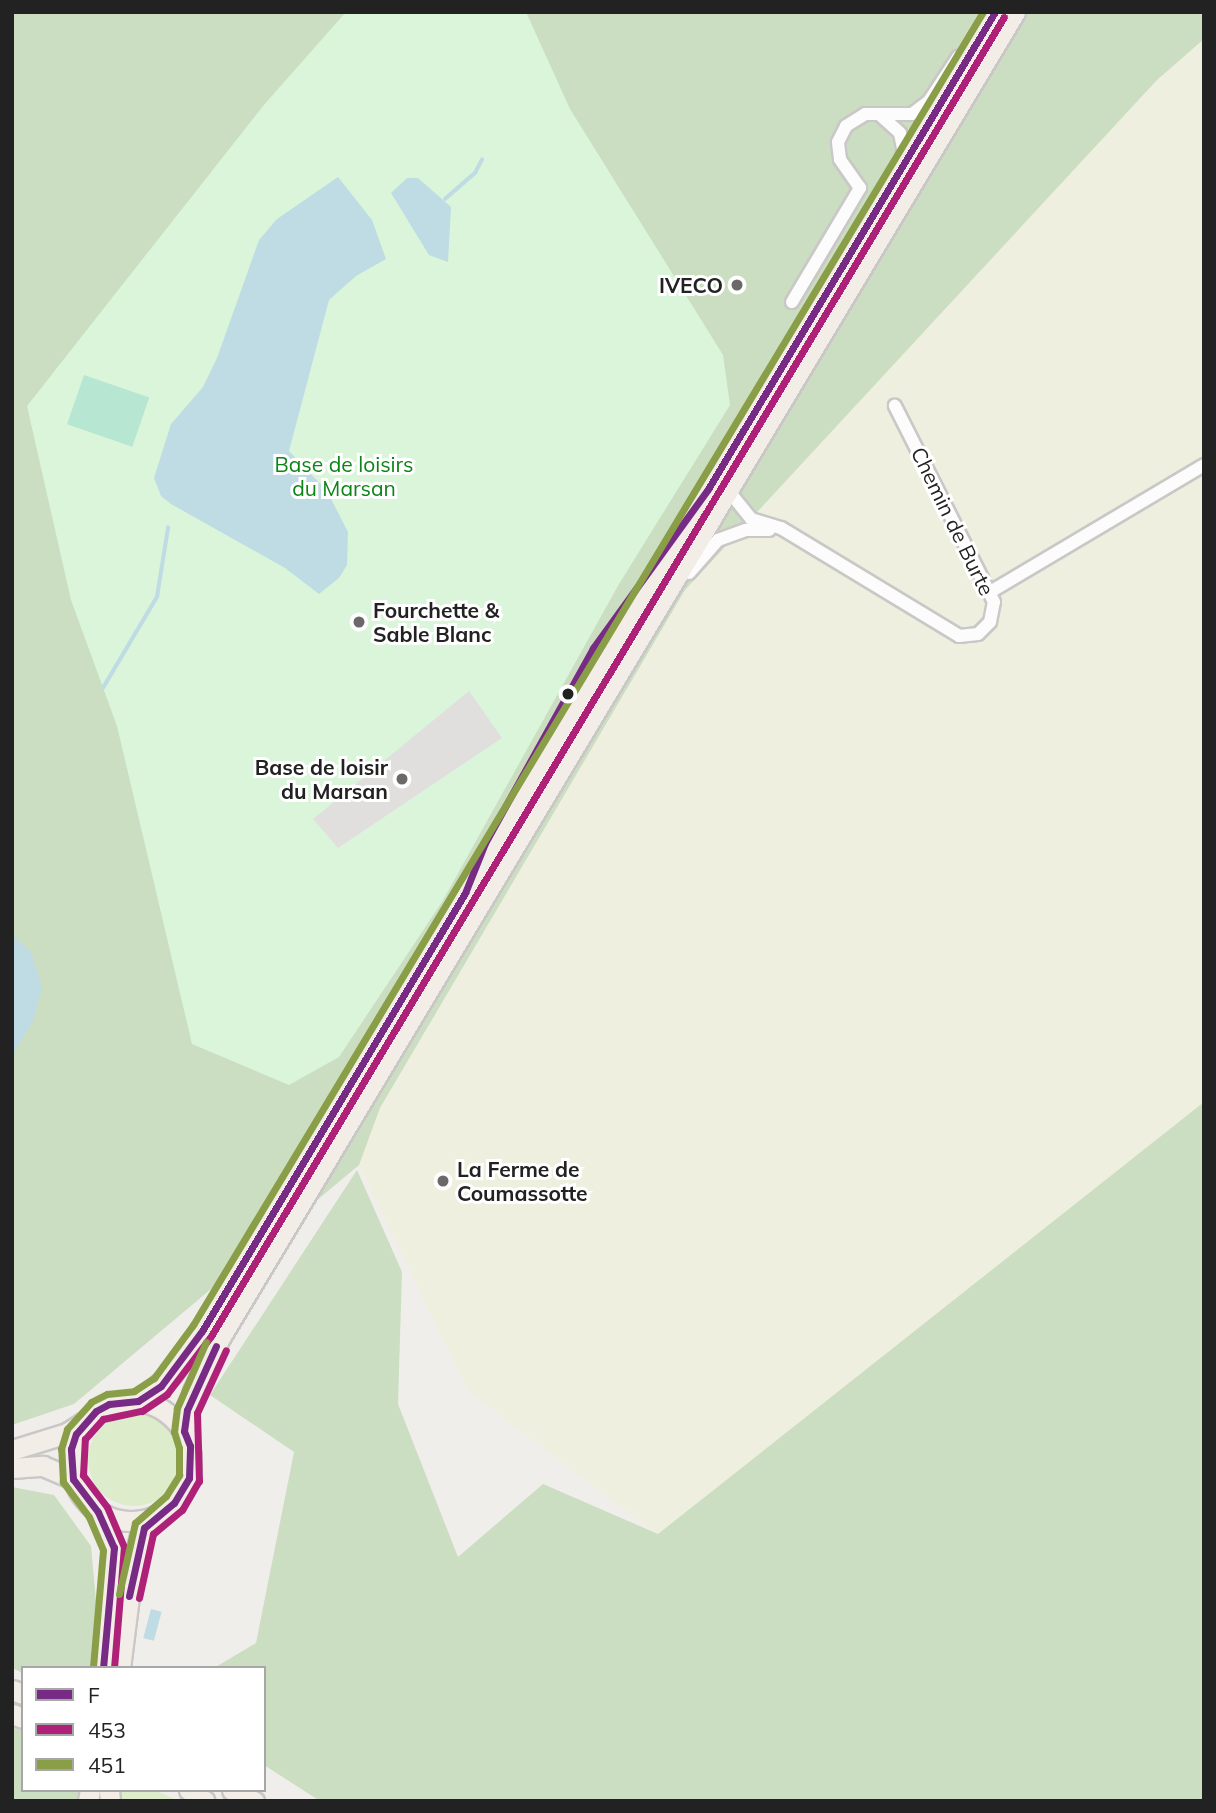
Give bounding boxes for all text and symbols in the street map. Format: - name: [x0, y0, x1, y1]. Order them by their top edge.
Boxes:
- place label: IVECO: [659, 272, 723, 298]
- marker: IVECO: [729, 277, 745, 293]
- street label: Chemin de Burte: [906, 443, 1000, 599]
- park label: Base de loisirs du Marsan: [274, 451, 414, 501]
- place label: Fourchette & Sable Blanc: [373, 597, 499, 647]
- marker: Fourchette & Sable Blanc: [351, 614, 367, 630]
- unlabelled marker: [561, 687, 575, 701]
- place label: Base de loisir du Marsan: [255, 754, 388, 804]
- marker: Base de loisir du Marsan: [394, 771, 410, 787]
- place label: La Ferme de Coumassotte: [457, 1156, 588, 1206]
- marker: La Ferme de Coumassotte: [435, 1173, 451, 1189]
- legend: [21, 1666, 266, 1792]
- text: F: [88, 1682, 100, 1708]
- text: 453: [88, 1717, 126, 1743]
- text: 451: [88, 1752, 126, 1778]

